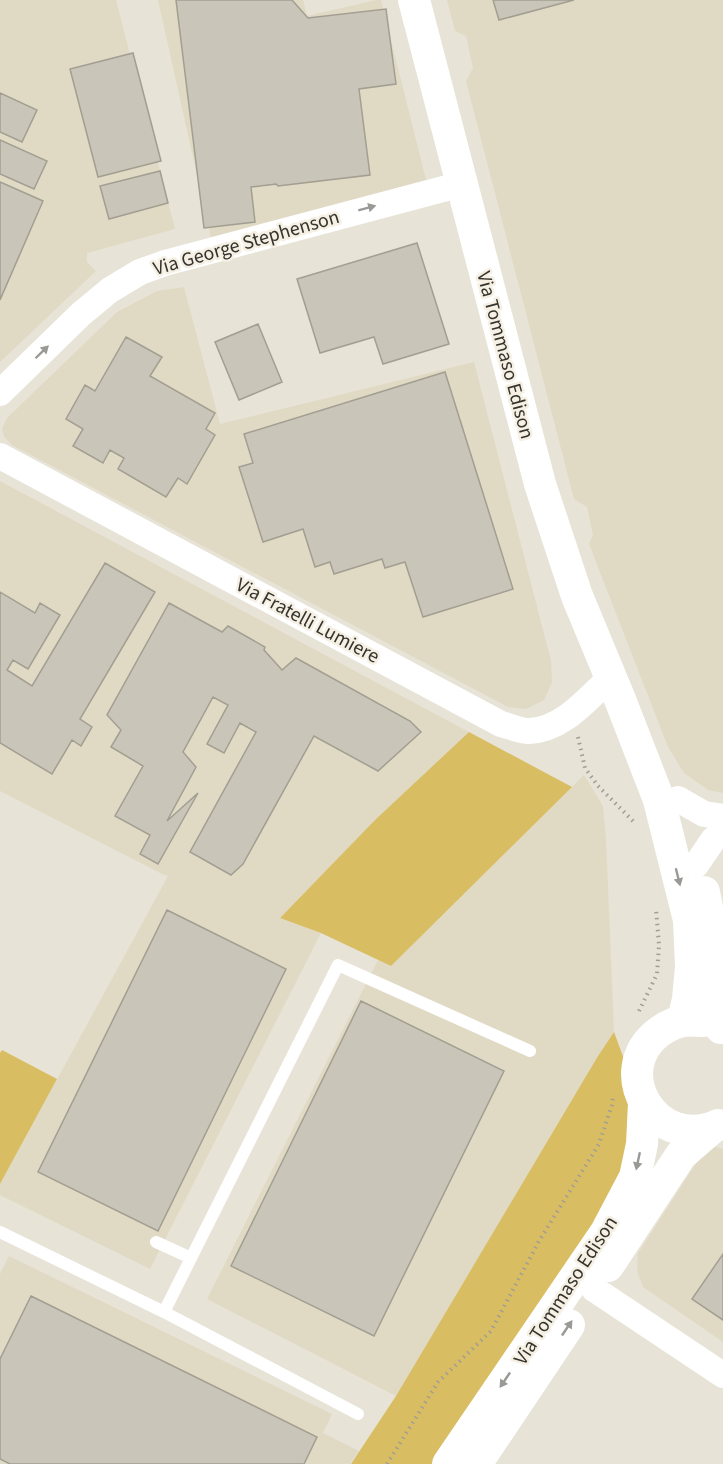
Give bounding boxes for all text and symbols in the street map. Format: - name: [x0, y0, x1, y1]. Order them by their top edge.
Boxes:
- street label: Via George Stephenson: [150, 203, 343, 283]
- one-way arrow: [358, 203, 376, 213]
- street label: Via Tommaso Edison: [469, 268, 541, 442]
- one-way arrow: [35, 345, 50, 359]
- street label: Via Fratelli Lumiere: [231, 571, 384, 671]
- one-way arrow: [674, 868, 684, 886]
- one-way arrow: [633, 1151, 642, 1170]
- street label: Via Tommaso Edison: [507, 1211, 625, 1371]
- one-way arrow: [561, 1321, 573, 1337]
- one-way arrow: [499, 1372, 511, 1388]

